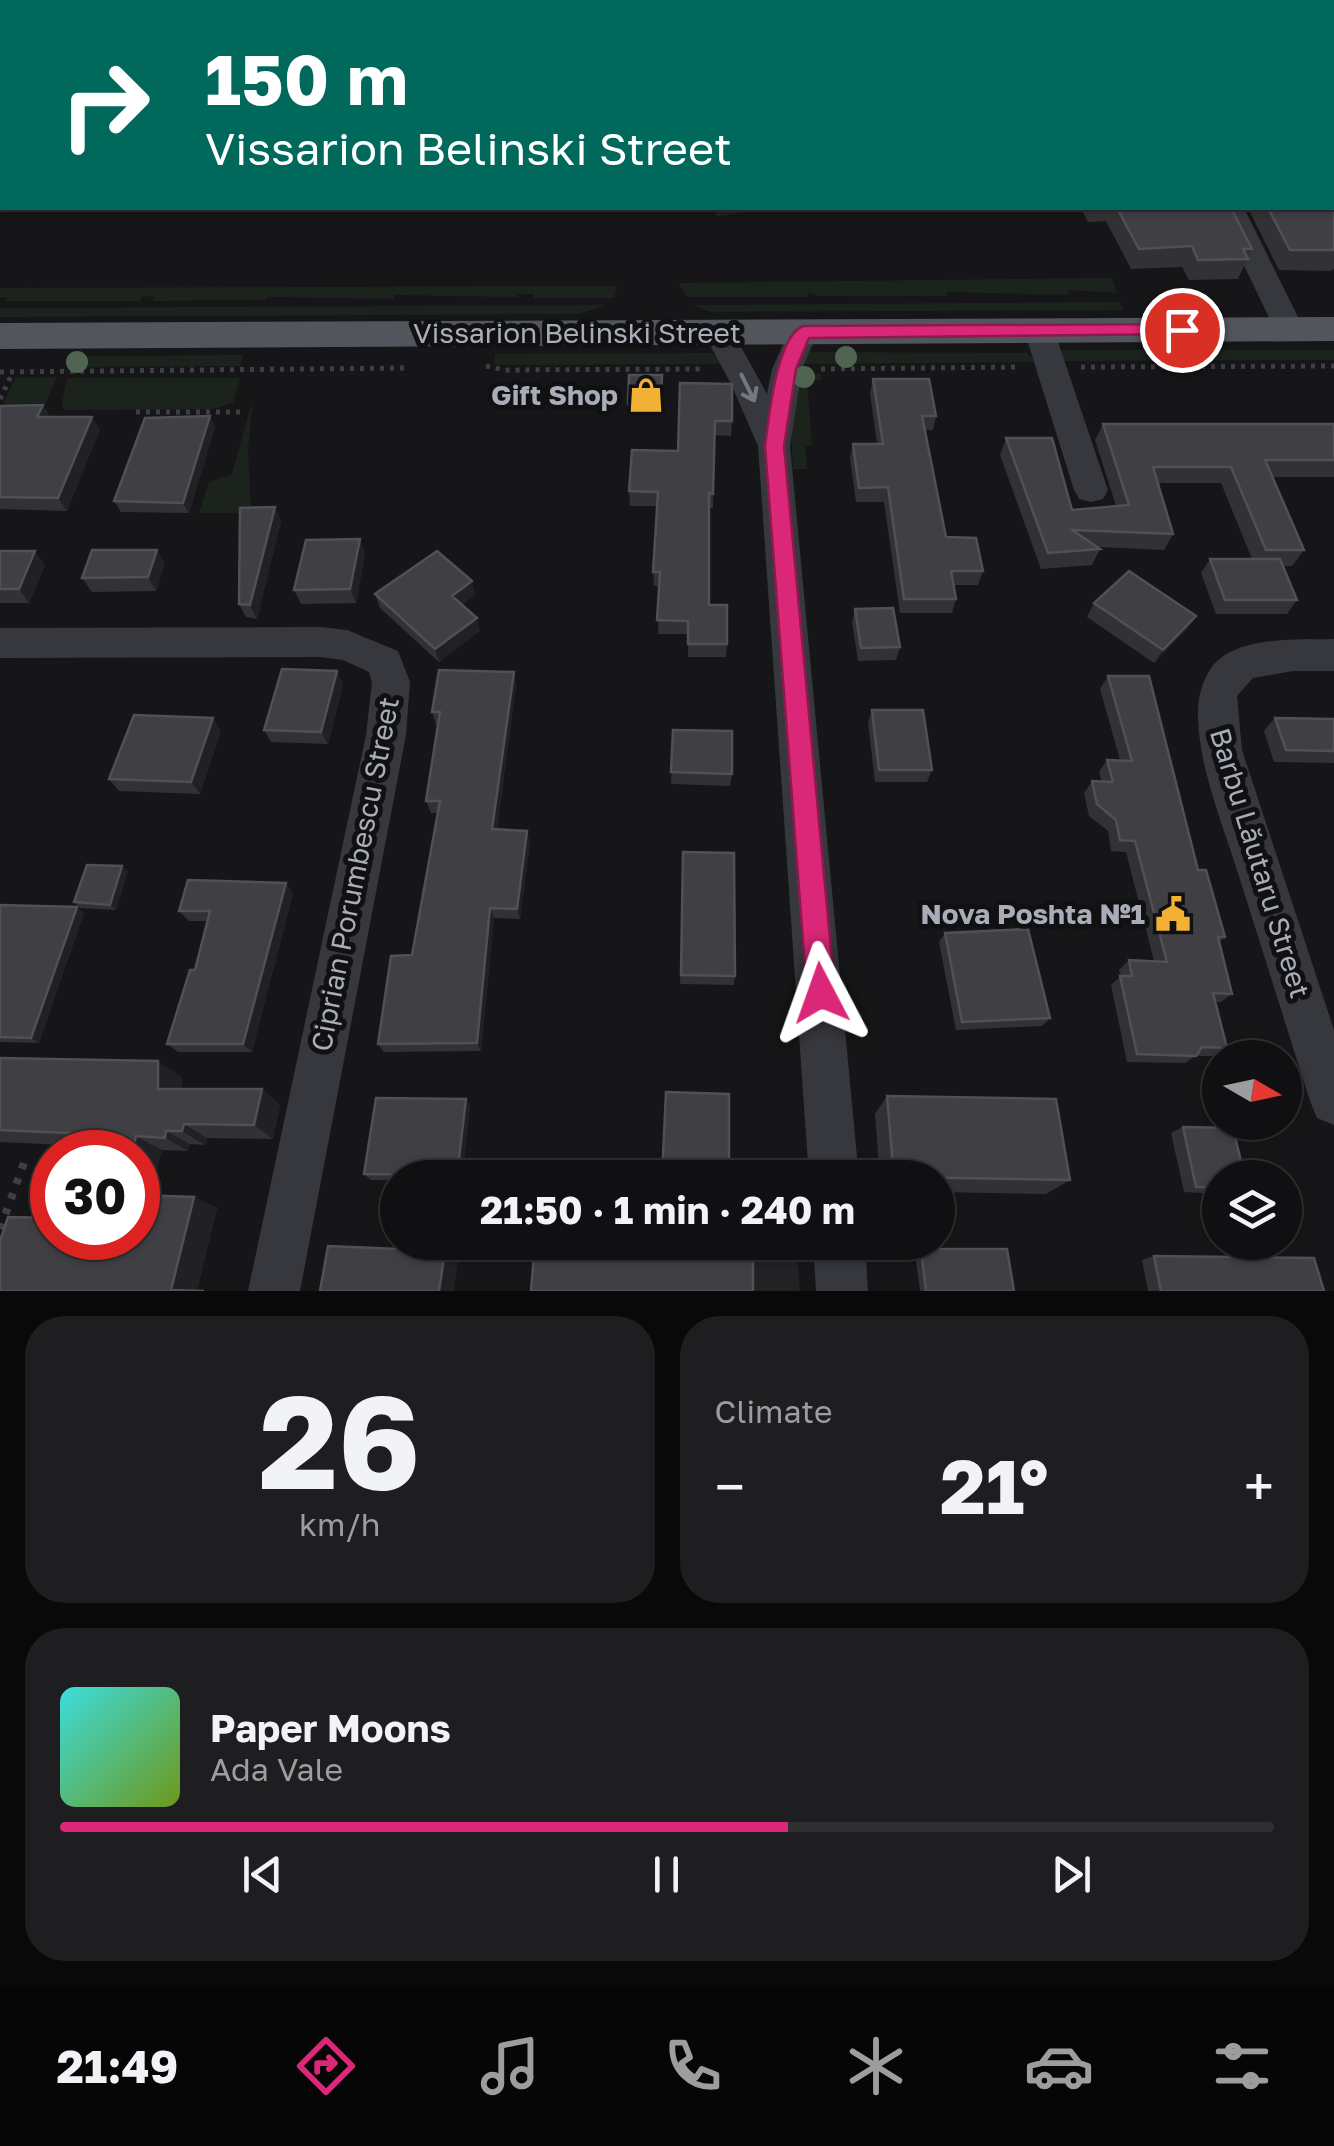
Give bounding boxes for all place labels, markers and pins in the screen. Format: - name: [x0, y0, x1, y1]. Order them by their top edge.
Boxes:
- pin: [1140, 288, 1225, 373]
- shop icon: Gift Shop: [627, 376, 665, 414]
- place label: Gift Shop: [491, 378, 618, 411]
- public building icon: Nova Poshta №1: [1154, 895, 1192, 933]
- place label: Nova Poshta №1: [921, 897, 1145, 930]

